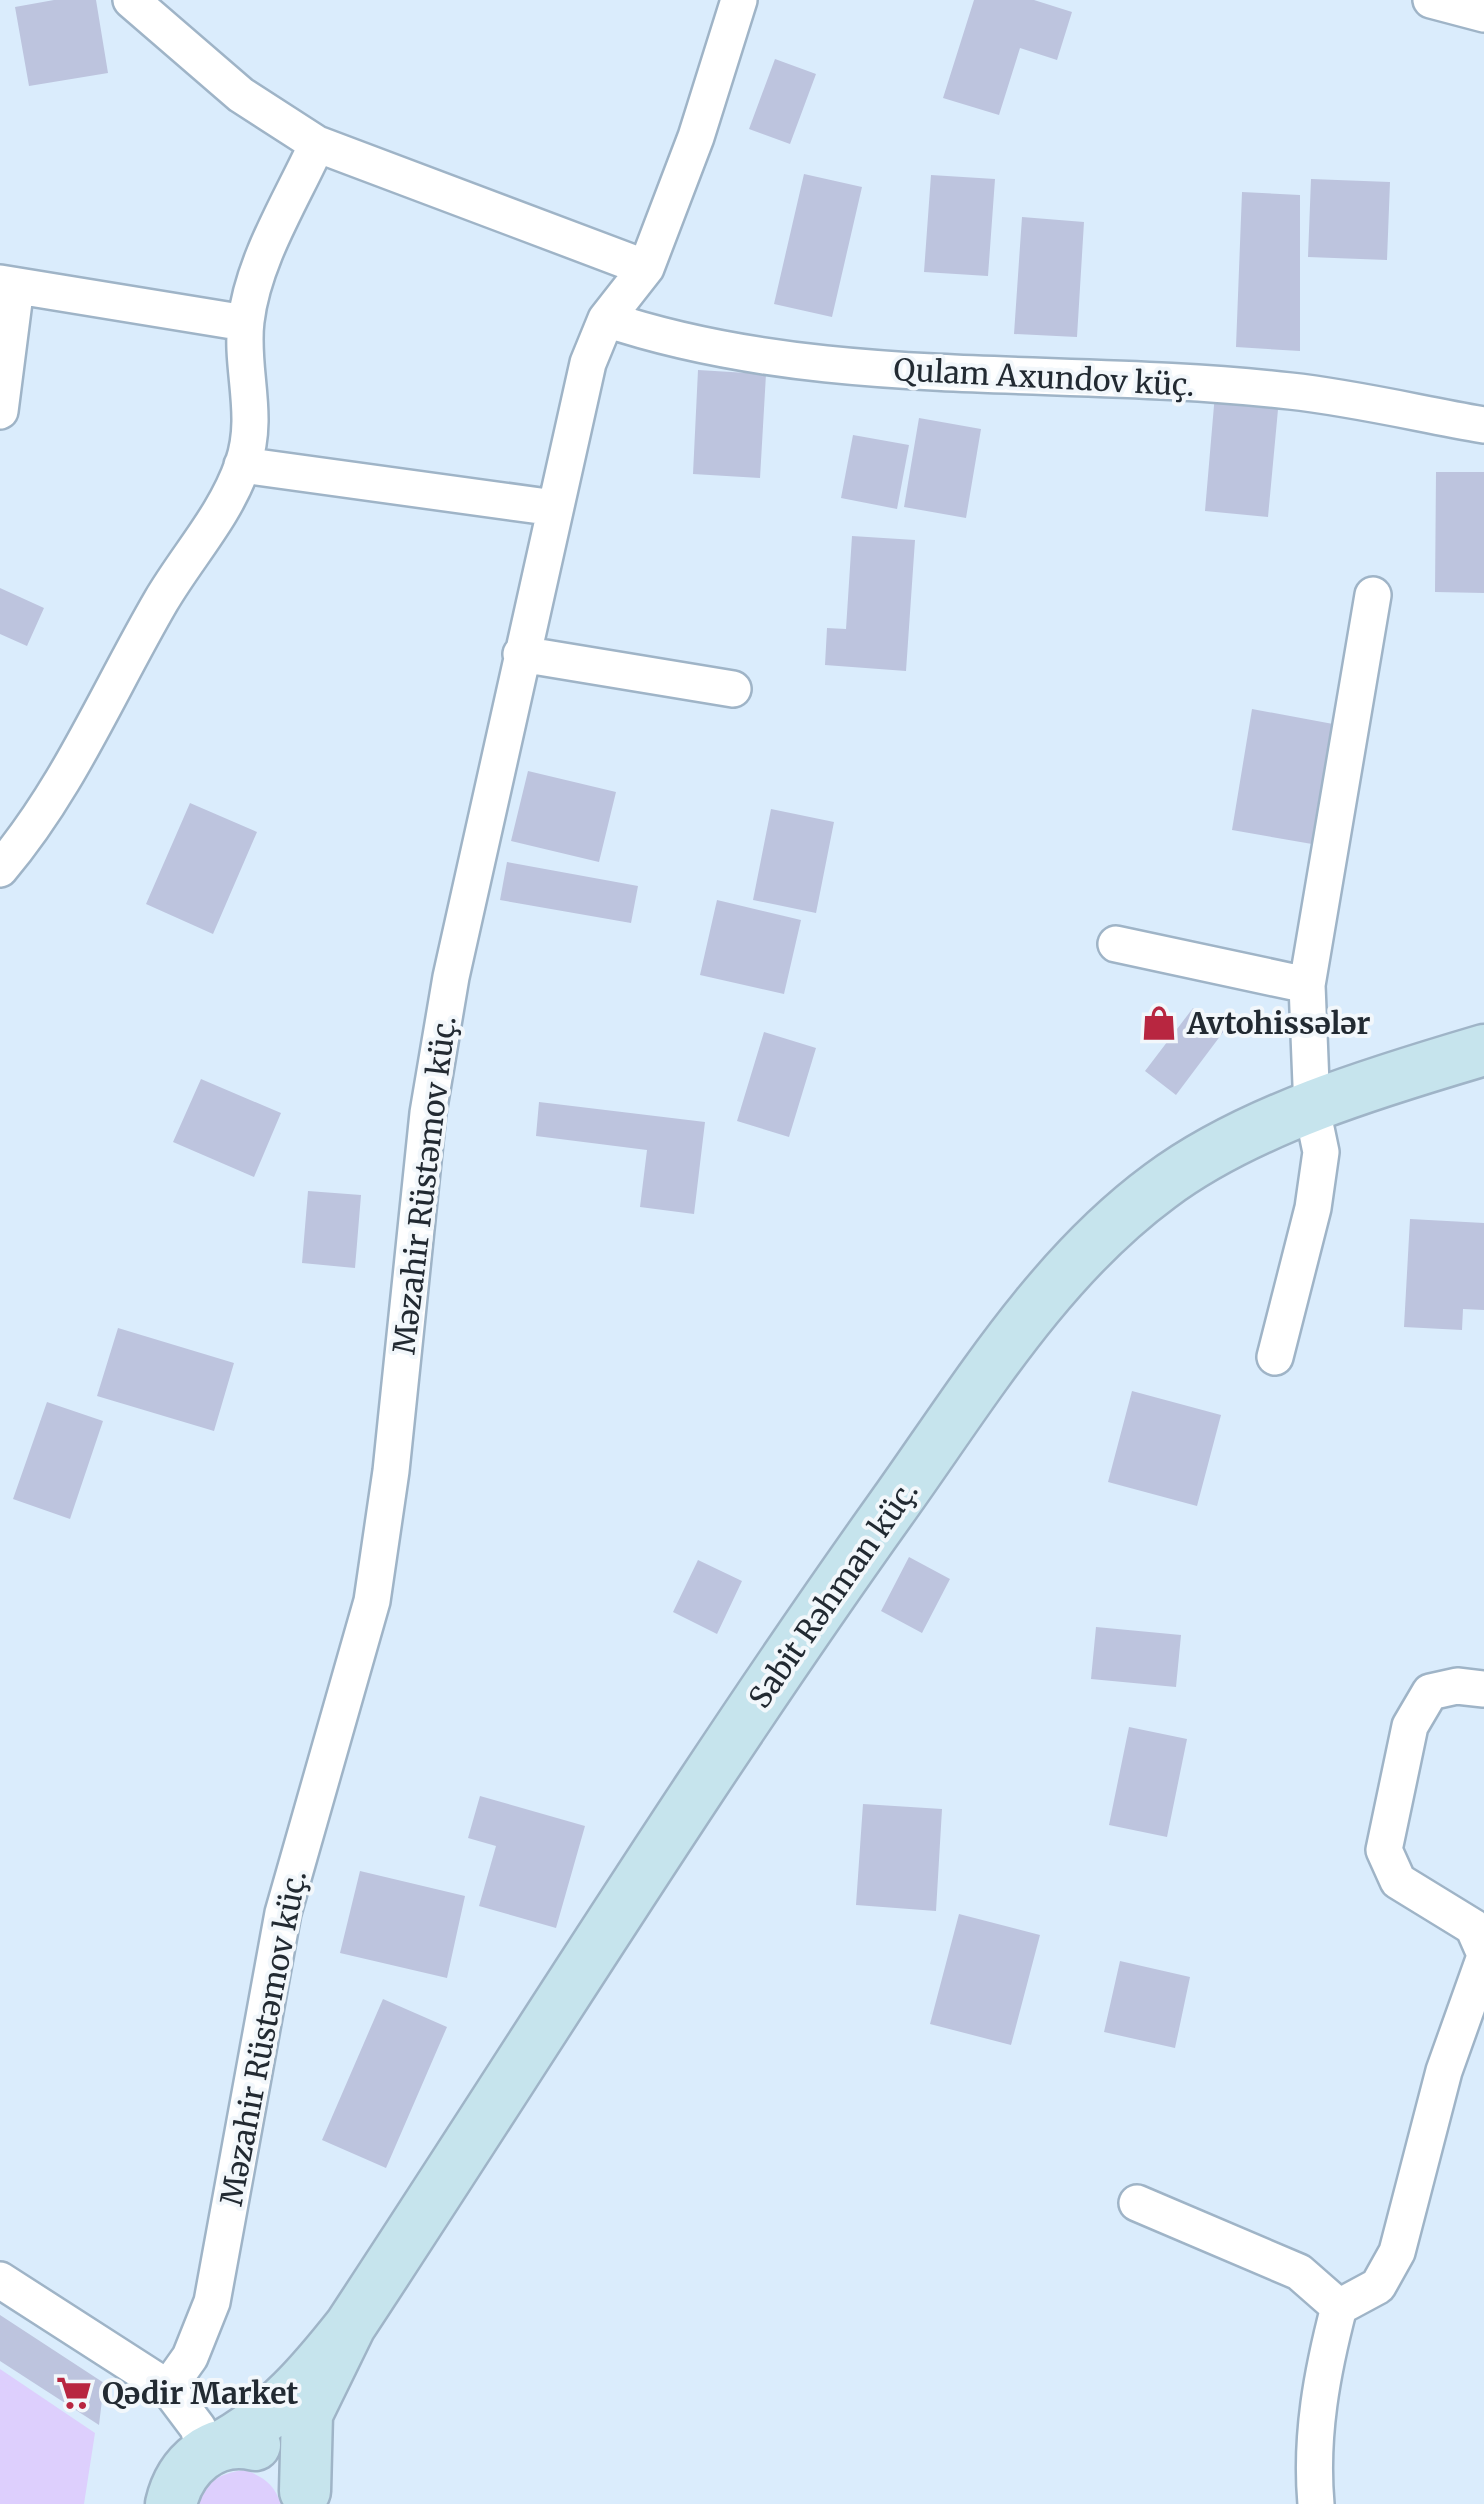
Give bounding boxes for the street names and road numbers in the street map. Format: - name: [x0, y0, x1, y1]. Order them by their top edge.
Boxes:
- street label: Qulam Axundov küç.: [893, 350, 1195, 404]
- street label: Məzahir Rüstəmov küç.: [384, 1014, 464, 1356]
- street label: Sabit Rəhman küç.: [740, 1473, 926, 1715]
- street label: Məzahir Rüstəmov küç.: [212, 1867, 314, 2209]

